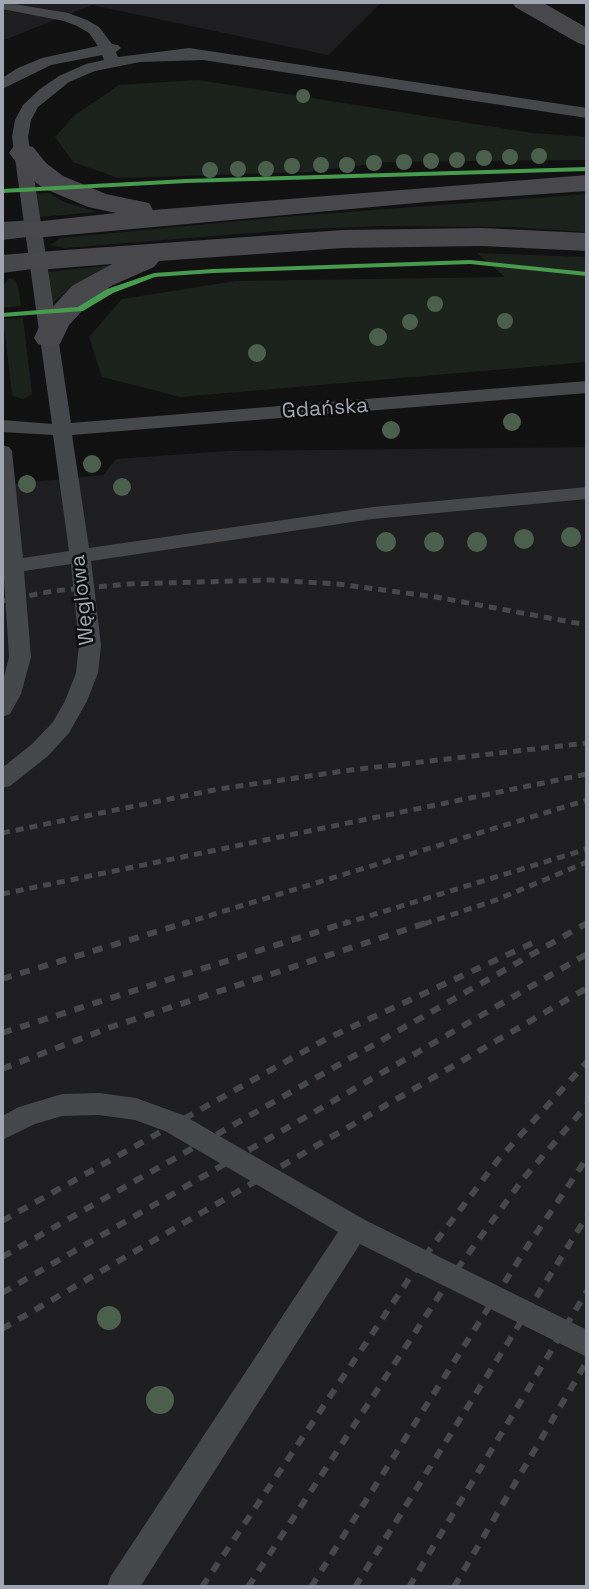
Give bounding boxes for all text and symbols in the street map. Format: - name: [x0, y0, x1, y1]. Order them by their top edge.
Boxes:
- street label: Gdańska: [281, 393, 369, 425]
- street label: Węglowa: [66, 554, 100, 646]

